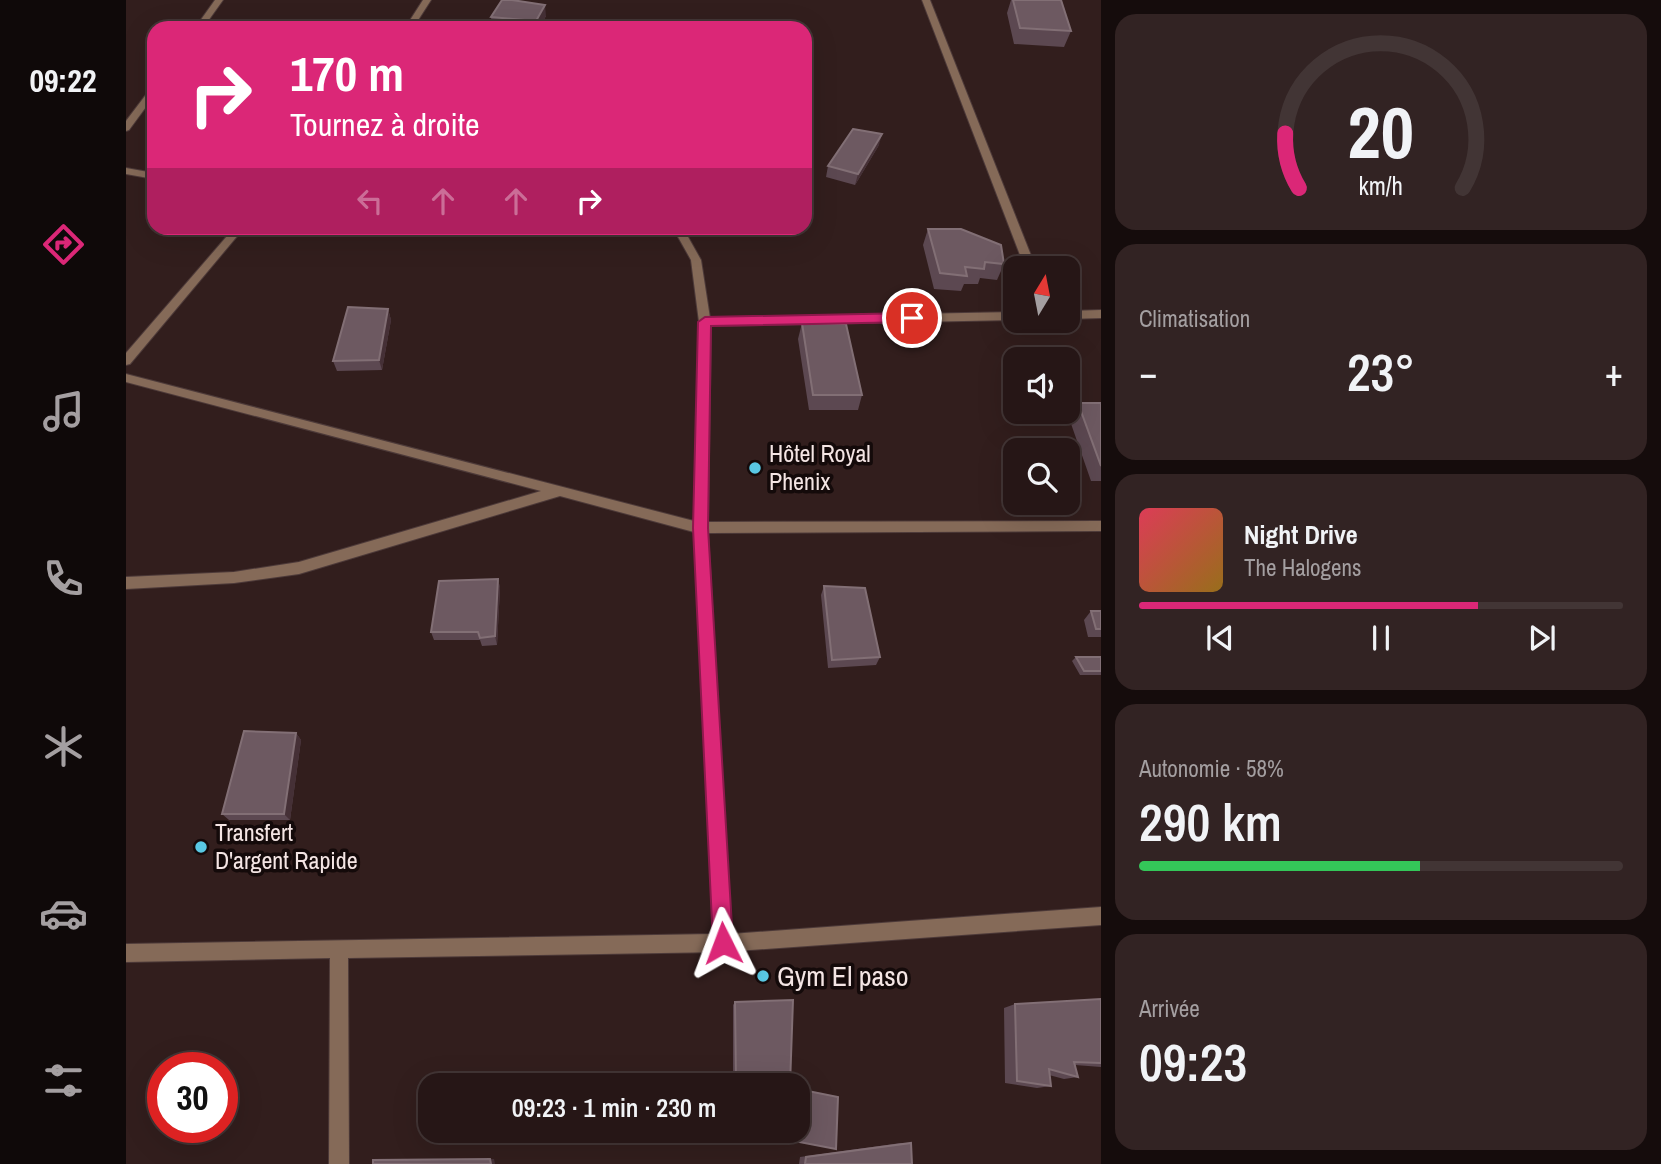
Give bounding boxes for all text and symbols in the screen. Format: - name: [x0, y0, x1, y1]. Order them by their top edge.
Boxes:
- text: 170 m: [290, 40, 404, 106]
- icon: right: [175, 49, 266, 140]
- text: 09:22: [29, 59, 97, 102]
- text: 20: [1348, 83, 1414, 181]
- text: Tournez à droite: [290, 103, 480, 146]
- text: km/h: [1359, 169, 1403, 203]
- icon: left: [351, 182, 389, 220]
- icon: ahead: [424, 182, 462, 220]
- icon: ahead: [497, 182, 535, 220]
- icon: right: [570, 182, 608, 220]
- icon: directions: [39, 220, 88, 269]
- north arrow: [1003, 256, 1080, 332]
- map controls: [1003, 256, 1080, 515]
- pin: [882, 288, 942, 348]
- icon: arrive: [893, 299, 931, 337]
- text: Climatisation: [1139, 303, 1250, 334]
- text: 23°: [1347, 337, 1415, 407]
- button: sound: [1003, 347, 1080, 424]
- text: −: [1139, 347, 1157, 398]
- text: +: [1605, 347, 1623, 398]
- icon: music: [39, 387, 88, 436]
- place label: Hôtel Royal Phenix: [769, 437, 871, 497]
- button: search: [1003, 438, 1080, 515]
- marker: Hôtel Royal Phenix: [747, 460, 763, 476]
- text: Night Drive: [1244, 517, 1358, 552]
- text: The Halogens: [1244, 552, 1361, 583]
- icon: phone: [39, 554, 88, 603]
- icon: previous: [1201, 619, 1239, 657]
- icon: pause: [1362, 619, 1400, 657]
- icon: next: [1523, 619, 1561, 657]
- icon: climate: [39, 722, 88, 771]
- text: Autonomie · 58%: [1139, 753, 1284, 784]
- text: 290 km: [1139, 787, 1282, 857]
- place label: Transfert D'argent Rapide: [215, 816, 358, 876]
- marker: Transfert D'argent Rapide: [193, 839, 209, 855]
- icon: car: [39, 889, 88, 938]
- position arrow: [686, 906, 760, 980]
- place label: Gym El paso: [777, 957, 908, 995]
- marker: Gym El paso: [755, 968, 771, 984]
- text: Arrivée: [1139, 993, 1200, 1024]
- text: 09:23: [1139, 1027, 1247, 1097]
- speed limit sign: 30: [147, 1052, 238, 1143]
- icon: filters: [39, 1056, 88, 1105]
- text: 09:23 · 1 min · 230 m: [512, 1090, 716, 1125]

